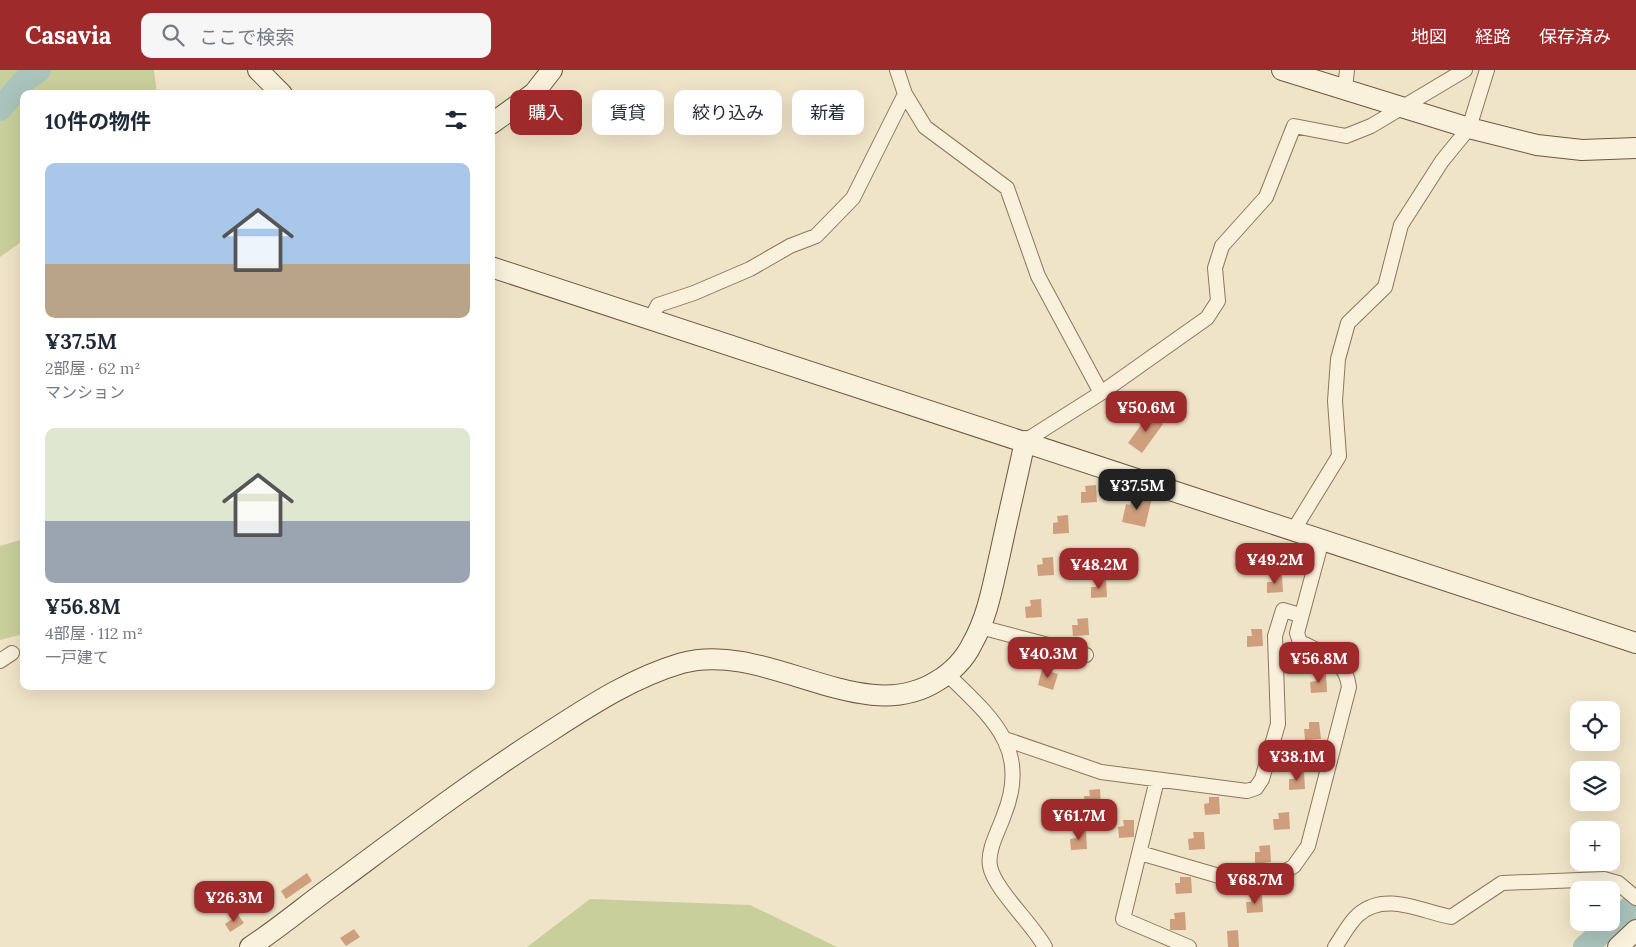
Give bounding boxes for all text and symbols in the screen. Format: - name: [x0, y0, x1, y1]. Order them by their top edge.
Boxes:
- search box: [141, 13, 491, 58]
- text: Casavia: [25, 20, 111, 51]
- icon: search: [159, 21, 187, 49]
- text: ここで検索: [199, 25, 294, 49]
- text: 地図: [1411, 25, 1447, 48]
- text: 経路: [1475, 25, 1511, 48]
- text: 保存済み: [1539, 25, 1611, 48]
- chip: 購入: [510, 90, 582, 135]
- chip: 賃貸: [592, 90, 664, 135]
- chip: 絞り込み: [674, 90, 782, 135]
- chip: 新着: [792, 90, 864, 135]
- icon: filters: [442, 106, 470, 134]
- text: 10件の物件: [45, 108, 151, 135]
- icon: home: [213, 195, 303, 285]
- text: ¥37.5M: [45, 328, 117, 355]
- text: 2部屋 · 62 m²: [45, 358, 141, 378]
- text: マンション: [45, 382, 125, 402]
- pin: ¥50.6M: [1105, 390, 1187, 433]
- text: ¥50.6M: [1117, 397, 1175, 417]
- icon: home: [213, 460, 303, 550]
- pin: ¥37.5M: [1096, 468, 1178, 511]
- text: ¥37.5M: [1110, 475, 1164, 495]
- pin: ¥49.2M: [1234, 542, 1316, 585]
- pin: ¥48.2M: [1058, 548, 1140, 590]
- text: ¥49.2M: [1246, 549, 1304, 569]
- text: ¥48.2M: [1070, 554, 1128, 574]
- text: ¥56.8M: [45, 593, 121, 620]
- text: 4部屋 · 112 m²: [45, 623, 143, 643]
- pin: ¥40.3M: [1007, 636, 1089, 679]
- pin: ¥56.8M: [1278, 642, 1360, 684]
- text: ¥40.3M: [1019, 643, 1077, 663]
- text: 一戸建て: [45, 647, 109, 667]
- text: ¥56.8M: [1290, 648, 1348, 668]
- map controls: [1570, 701, 1620, 931]
- button: locate: [1570, 701, 1620, 751]
- pin: ¥38.1M: [1256, 740, 1338, 782]
- text: ¥38.1M: [1269, 746, 1325, 766]
- button: layers: [1570, 761, 1620, 811]
- pin: ¥61.7M: [1038, 798, 1120, 841]
- text: ¥61.7M: [1052, 805, 1106, 825]
- button: +: [1570, 821, 1620, 871]
- pin: ¥68.7M: [1214, 862, 1296, 905]
- text: ¥68.7M: [1227, 869, 1283, 889]
- pin: ¥26.3M: [193, 880, 275, 923]
- button: −: [1570, 881, 1620, 931]
- text: ¥26.3M: [205, 887, 263, 907]

